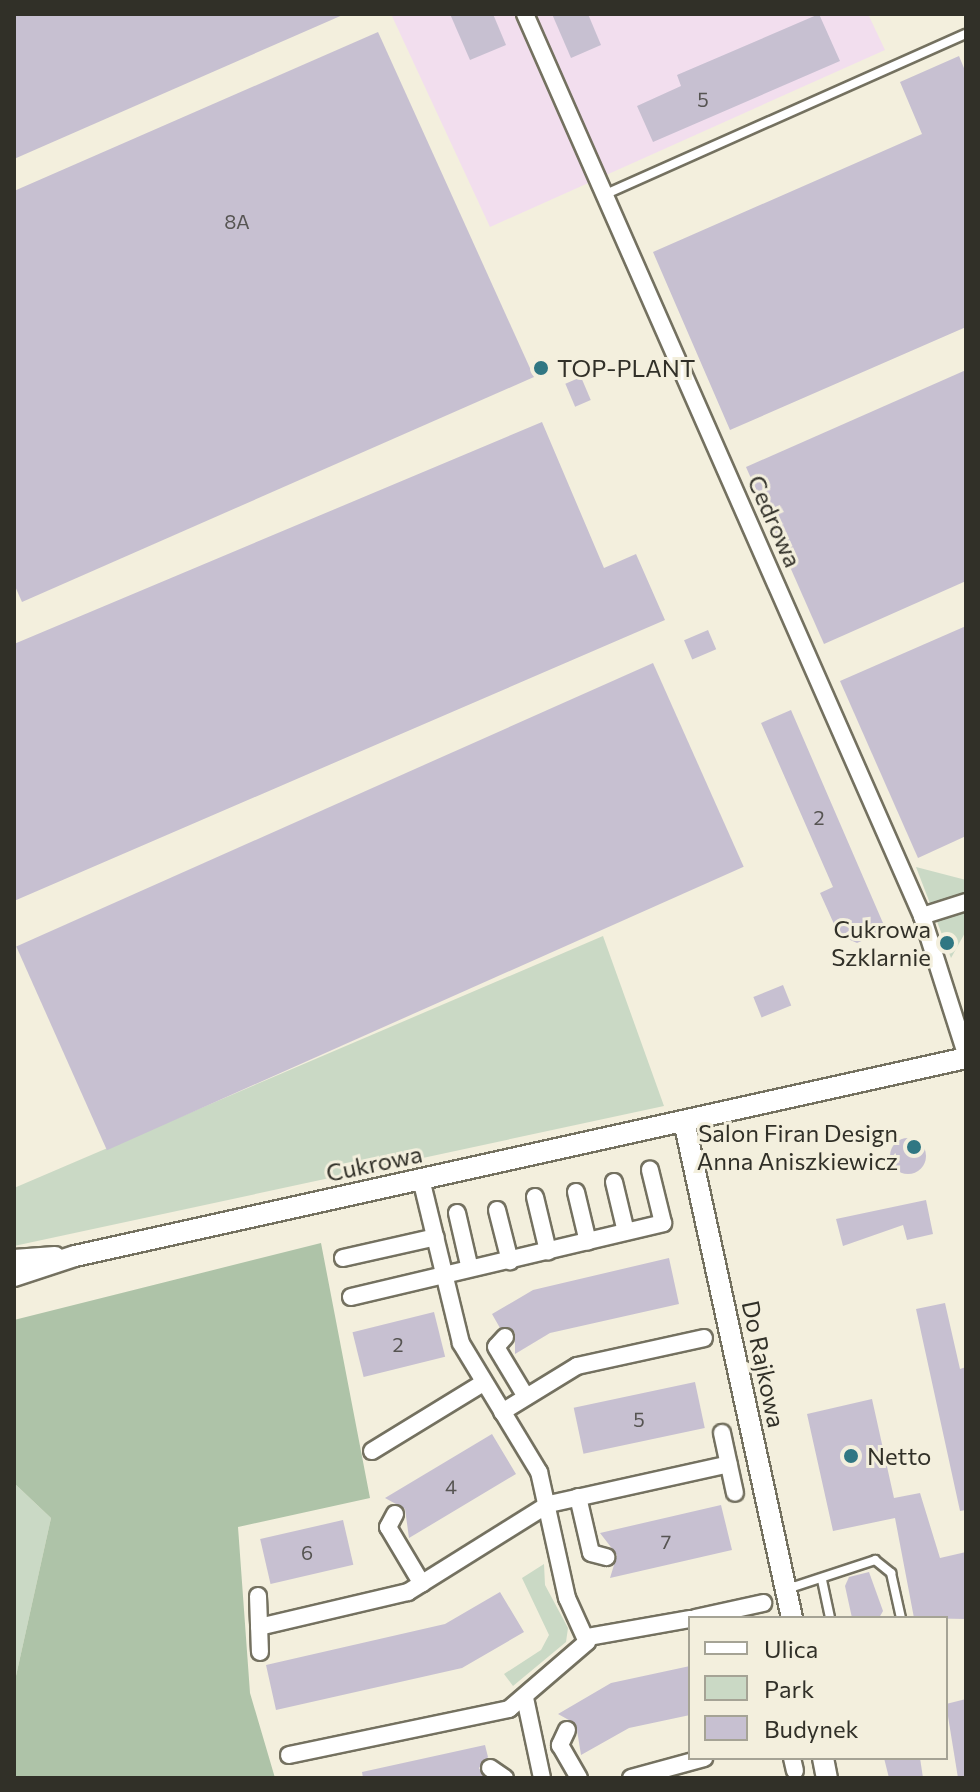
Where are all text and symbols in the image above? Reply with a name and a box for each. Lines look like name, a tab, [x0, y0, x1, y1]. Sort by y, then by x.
house number: 5	[697, 87, 709, 111]
house number: 8A	[224, 209, 250, 233]
place label: TOP-PLANT	[557, 354, 695, 382]
marker: TOP-PLANT	[532, 359, 550, 377]
street label: Cedrowa	[742, 471, 808, 571]
house number: 2	[813, 805, 825, 829]
place label: Cukrowa Szklarnie	[831, 915, 931, 971]
marker: Cukrowa Szklarnie	[938, 934, 956, 952]
place label: Salon Firan Design Anna Aniszkiewicz	[697, 1119, 898, 1175]
marker: Salon Firan Design Anna Aniszkiewicz	[905, 1138, 923, 1156]
street label: Cukrowa	[323, 1139, 425, 1187]
street label: Do Rajkowa	[736, 1298, 792, 1430]
house number: 2	[392, 1332, 404, 1356]
house number: 5	[633, 1407, 645, 1431]
place label: Netto	[867, 1442, 931, 1470]
marker: Netto	[842, 1447, 860, 1465]
house number: 4	[445, 1474, 457, 1498]
house number: 7	[661, 1529, 671, 1553]
house number: 6	[301, 1540, 313, 1564]
legend	[688, 1616, 948, 1760]
text: Ulica	[764, 1634, 818, 1663]
text: Park	[764, 1674, 814, 1703]
text: Budynek	[764, 1714, 859, 1743]

